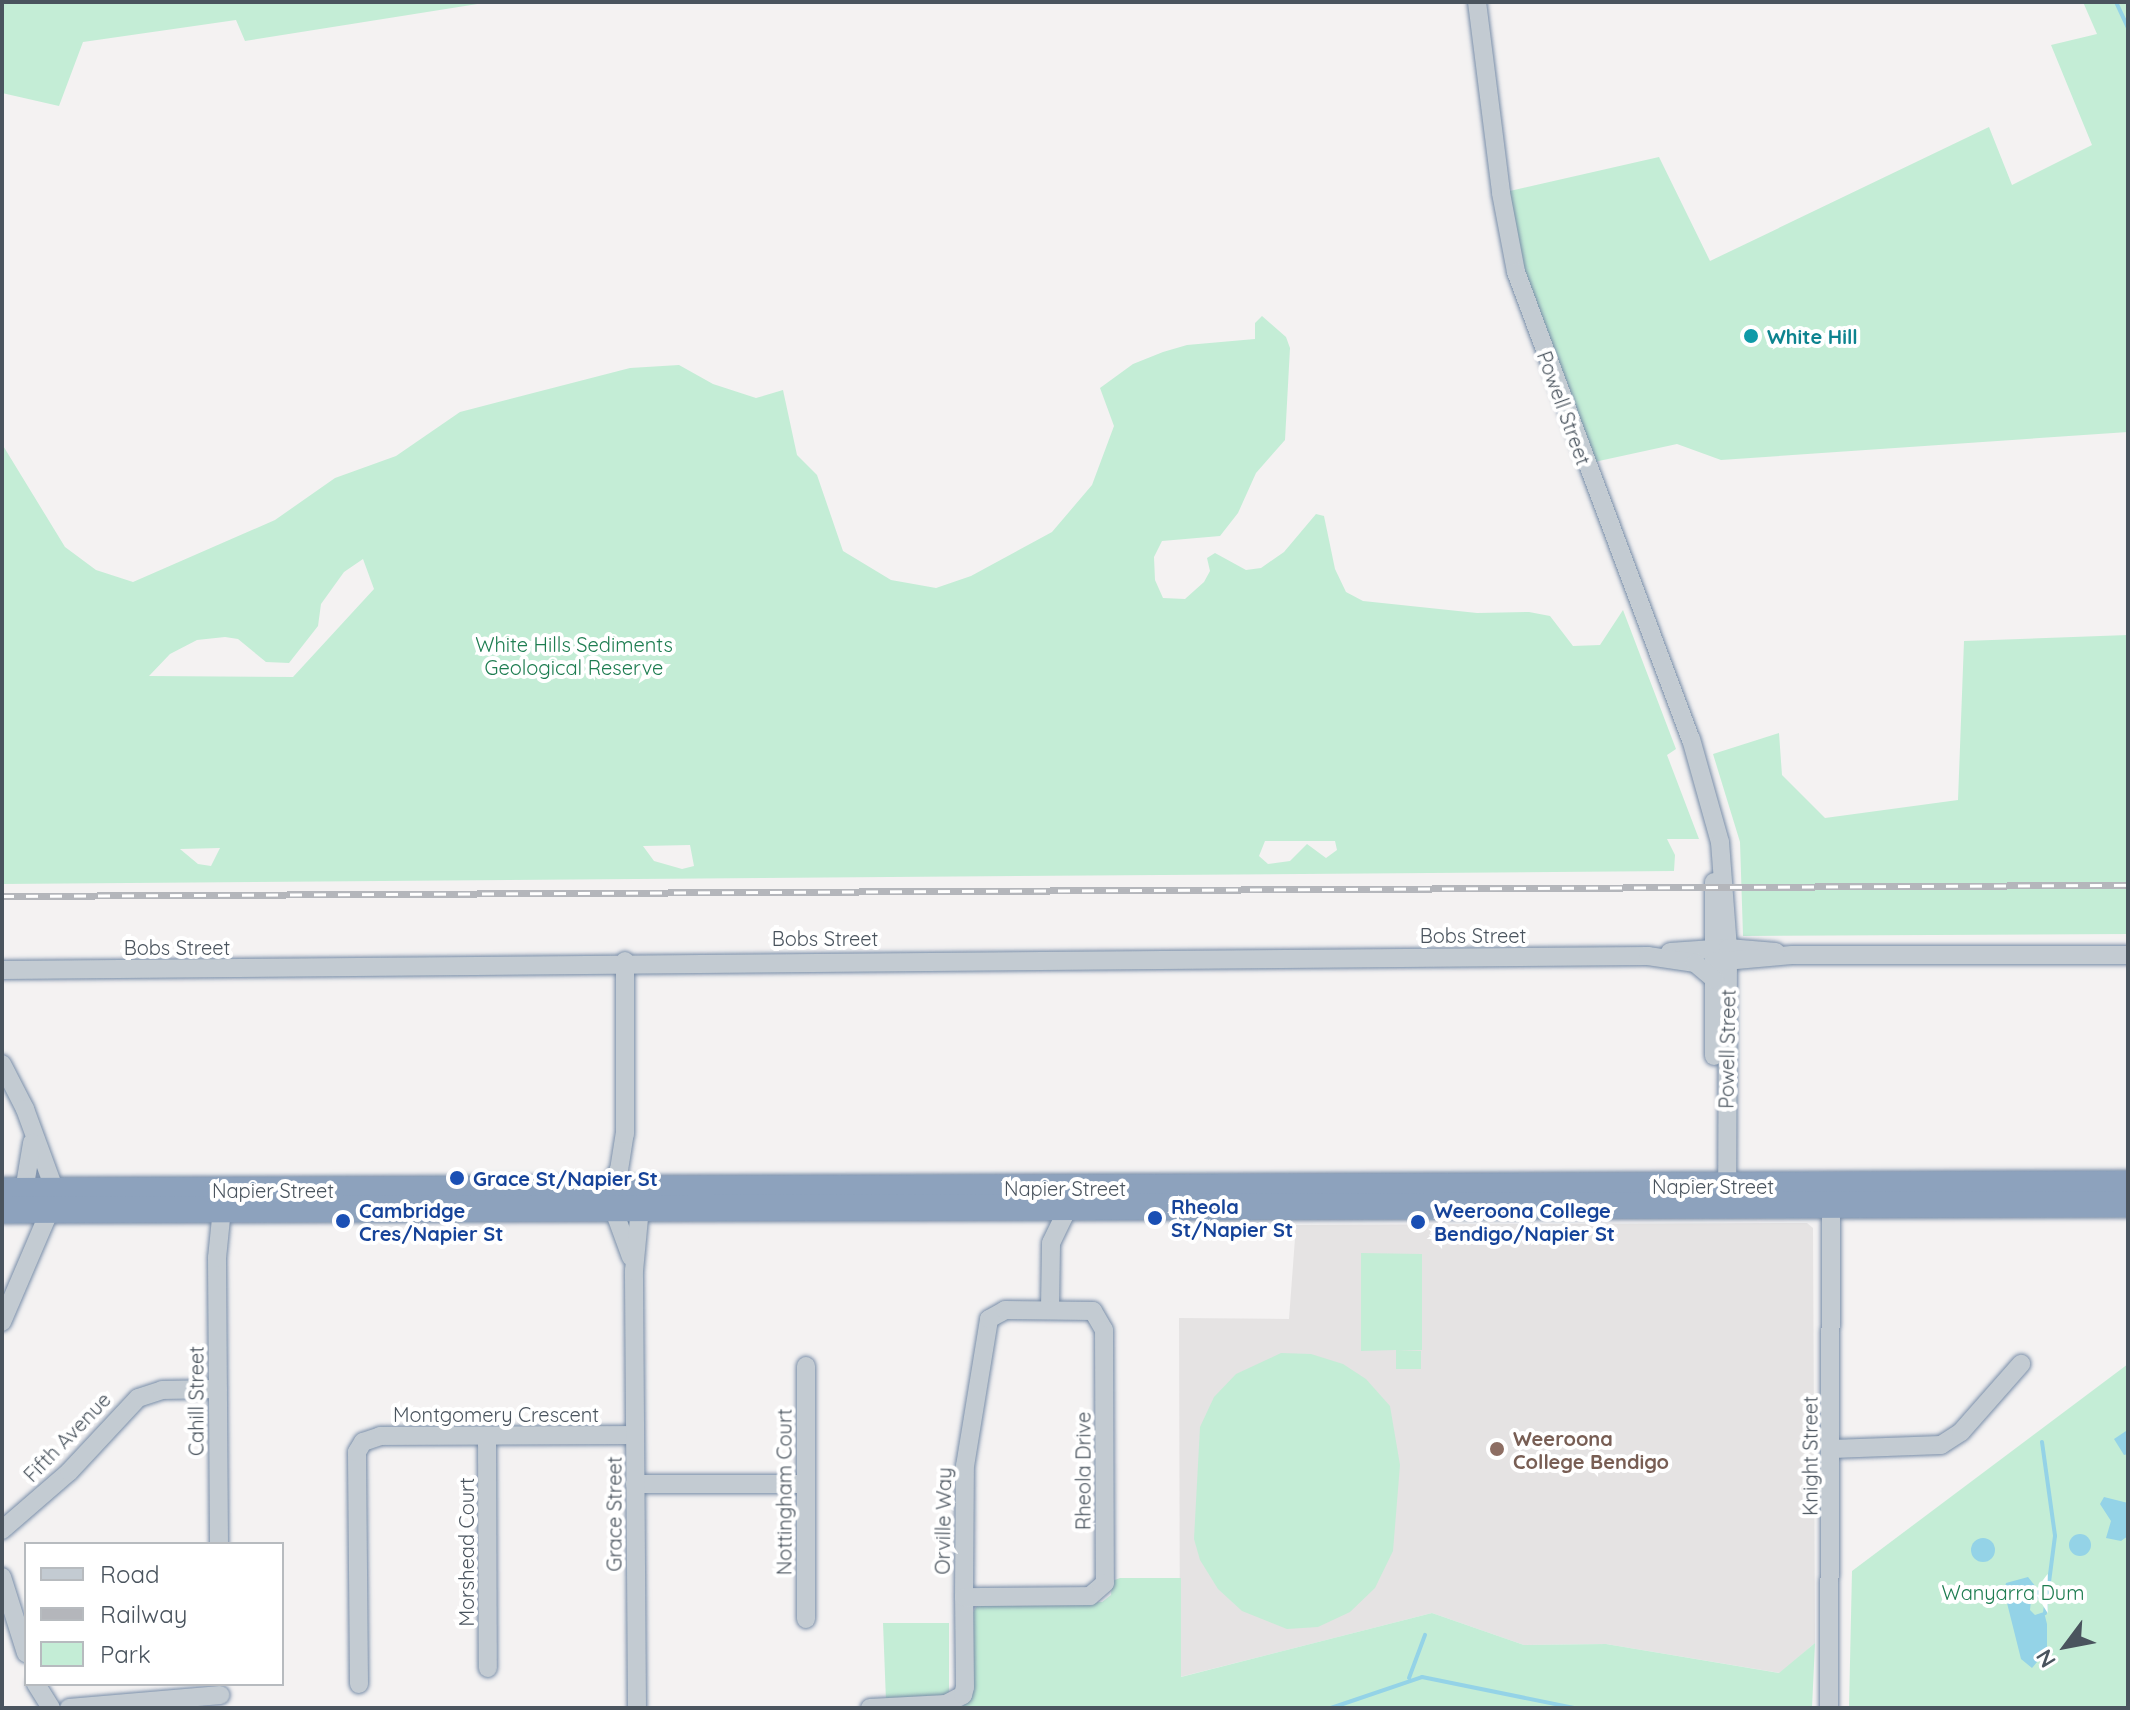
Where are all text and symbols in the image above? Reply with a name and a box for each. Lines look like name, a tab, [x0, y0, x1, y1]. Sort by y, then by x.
place label: White Hill	[1767, 324, 1858, 348]
marker: White Hill	[1742, 327, 1760, 345]
street label: Powell Street	[1532, 348, 1596, 468]
park label: White Hills Sediments Geological Reserve	[475, 632, 673, 679]
street label: Bobs Street	[1420, 923, 1526, 947]
street label: Bobs Street	[772, 926, 878, 950]
street label: Bobs Street	[124, 935, 230, 959]
street label: Powell Street	[1714, 989, 1740, 1109]
place label: Grace St/Napier St	[473, 1166, 658, 1190]
marker: Grace St/Napier St	[448, 1169, 466, 1187]
street label: Napier Street	[1652, 1174, 1774, 1198]
street label: Napier Street	[1004, 1176, 1126, 1200]
street label: Napier Street	[212, 1178, 334, 1202]
place label: Rheola St/Napier St	[1171, 1194, 1293, 1241]
place label: Cambridge Cres/Napier St	[359, 1198, 503, 1245]
place label: Weeroona College Bendigo/Napier St	[1434, 1198, 1615, 1245]
marker: Rheola St/Napier St	[1146, 1209, 1164, 1227]
marker: Cambridge Cres/Napier St	[334, 1212, 352, 1230]
marker: Weeroona College Bendigo/Napier St	[1409, 1213, 1427, 1231]
street label: Cahill Street	[184, 1346, 208, 1456]
street label: Fifth Avenue	[18, 1387, 116, 1487]
street label: Knight Street	[1798, 1396, 1822, 1516]
street label: Montgomery Crescent	[393, 1402, 599, 1426]
street label: Nottingham Court	[772, 1409, 796, 1575]
street label: Rheola Drive	[1071, 1412, 1095, 1530]
place label: Weeroona College Bendigo	[1513, 1426, 1669, 1473]
marker: Weeroona College Bendigo	[1488, 1440, 1506, 1458]
street label: Grace Street	[602, 1456, 626, 1572]
street label: Orville Way	[930, 1467, 956, 1575]
street label: Morshead Court	[454, 1477, 478, 1627]
legend	[24, 1542, 284, 1686]
text: Road	[100, 1559, 160, 1589]
park label: Wanyarra Dum	[1942, 1580, 2084, 1604]
text: Railway	[100, 1599, 187, 1629]
north arrow	[2026, 1606, 2106, 1686]
text: Park	[100, 1639, 151, 1669]
text: N	[2029, 1644, 2062, 1673]

